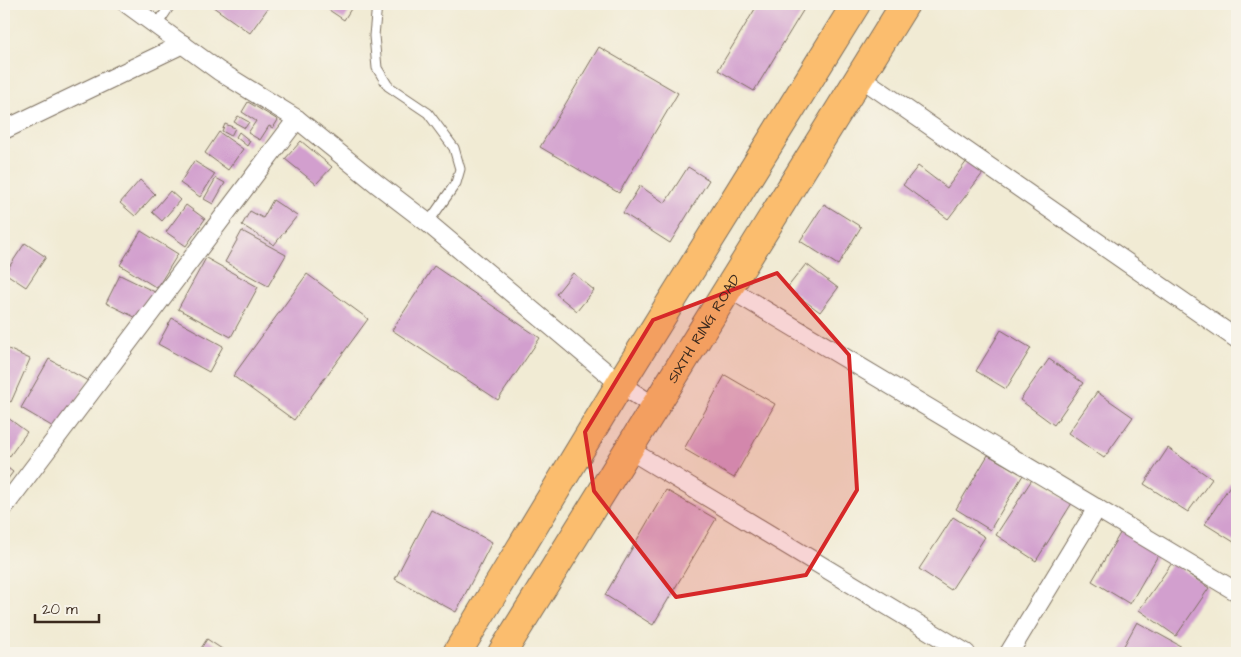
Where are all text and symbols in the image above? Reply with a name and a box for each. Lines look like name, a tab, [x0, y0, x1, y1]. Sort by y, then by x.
street label: SIXTH RING ROAD	[662, 270, 746, 387]
scale bar	[35, 592, 99, 624]
text: 20 m	[42, 599, 78, 620]

